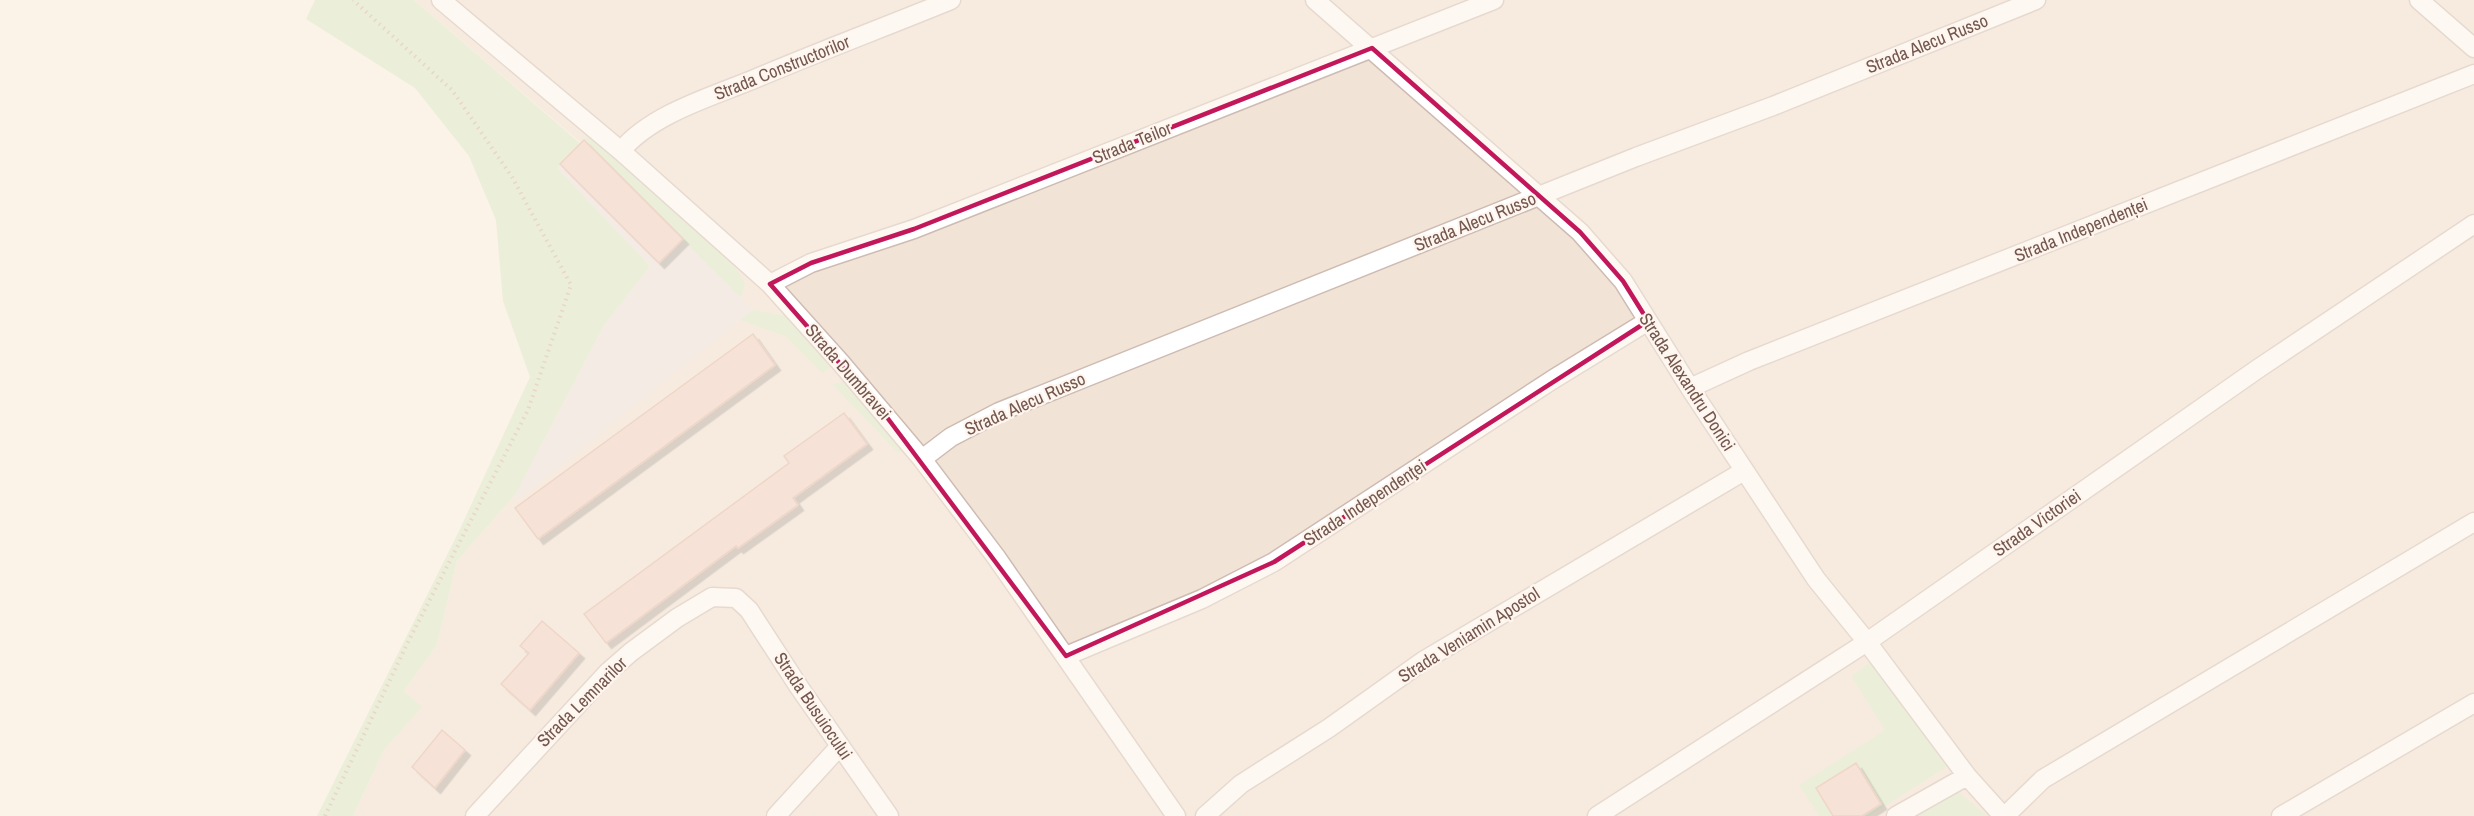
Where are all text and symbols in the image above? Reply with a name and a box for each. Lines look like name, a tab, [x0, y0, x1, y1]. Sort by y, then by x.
street label: Strada Alecu Russo	[1862, 8, 1992, 79]
street label: Strada Constructorilor	[710, 29, 854, 106]
street label: Strada Teilor	[1088, 115, 1175, 170]
street label: Strada Alecu Russo	[1410, 186, 1540, 257]
street label: Strada Independenței	[2010, 191, 2151, 268]
street label: Strada Alexandru Donici	[1633, 308, 1741, 456]
street label: Strada Dumbravei	[800, 318, 897, 425]
street label: Strada Alecu Russo	[960, 366, 1089, 441]
street label: Strada Independenţei	[1298, 453, 1431, 552]
street label: Strada Victoriei	[1988, 483, 2086, 562]
street label: Strada Veniamin Apostol	[1393, 581, 1544, 688]
street label: Strada Busuiocului	[768, 647, 859, 764]
street label: Strada Lemnarilor	[531, 651, 632, 752]

